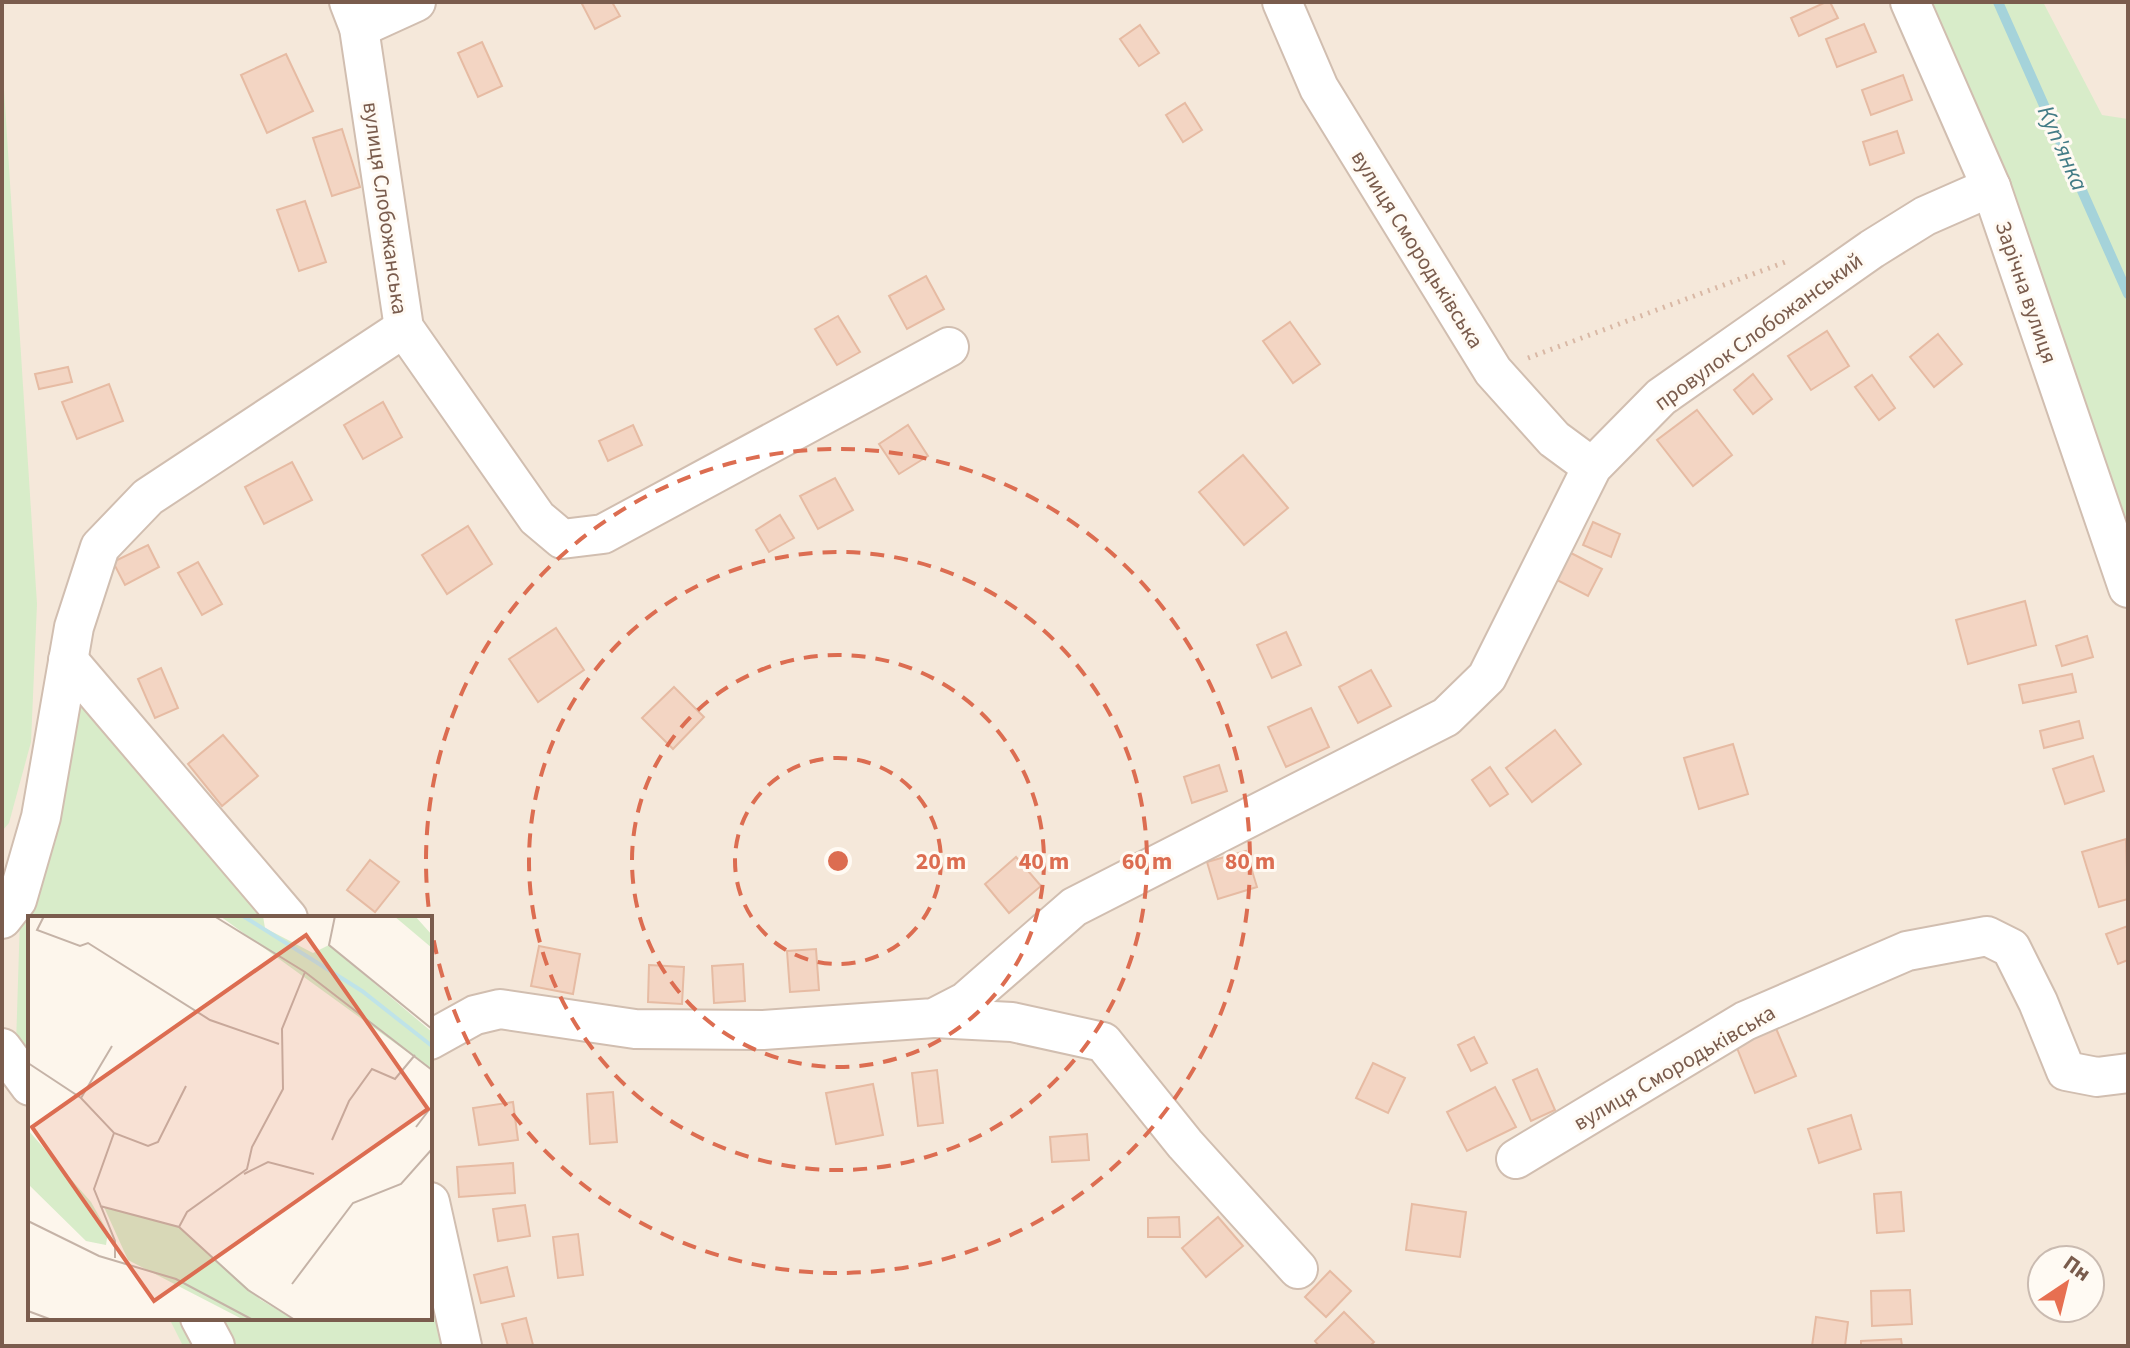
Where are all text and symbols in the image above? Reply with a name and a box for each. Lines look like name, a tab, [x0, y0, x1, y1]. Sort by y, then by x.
street label: вулиця Слобожанська	[354, 100, 416, 317]
water label: Куп'янка	[2028, 100, 2097, 197]
street label: вулиця Смородьківська	[1343, 144, 1491, 355]
street label: Зарічна вулиця	[1987, 217, 2065, 368]
street label: провулок Слобожанський	[1647, 245, 1870, 419]
text: 20 m	[916, 844, 966, 879]
text: 40 m	[1019, 844, 1069, 879]
text: 60 m	[1122, 844, 1172, 879]
text: 80 m	[1225, 844, 1275, 879]
centre of rings	[824, 847, 852, 875]
inset map	[28, 916, 432, 1320]
street label: вулиця Смородьківська	[1568, 997, 1781, 1139]
north arrow	[2026, 1244, 2106, 1324]
text: Пн	[2057, 1247, 2097, 1289]

